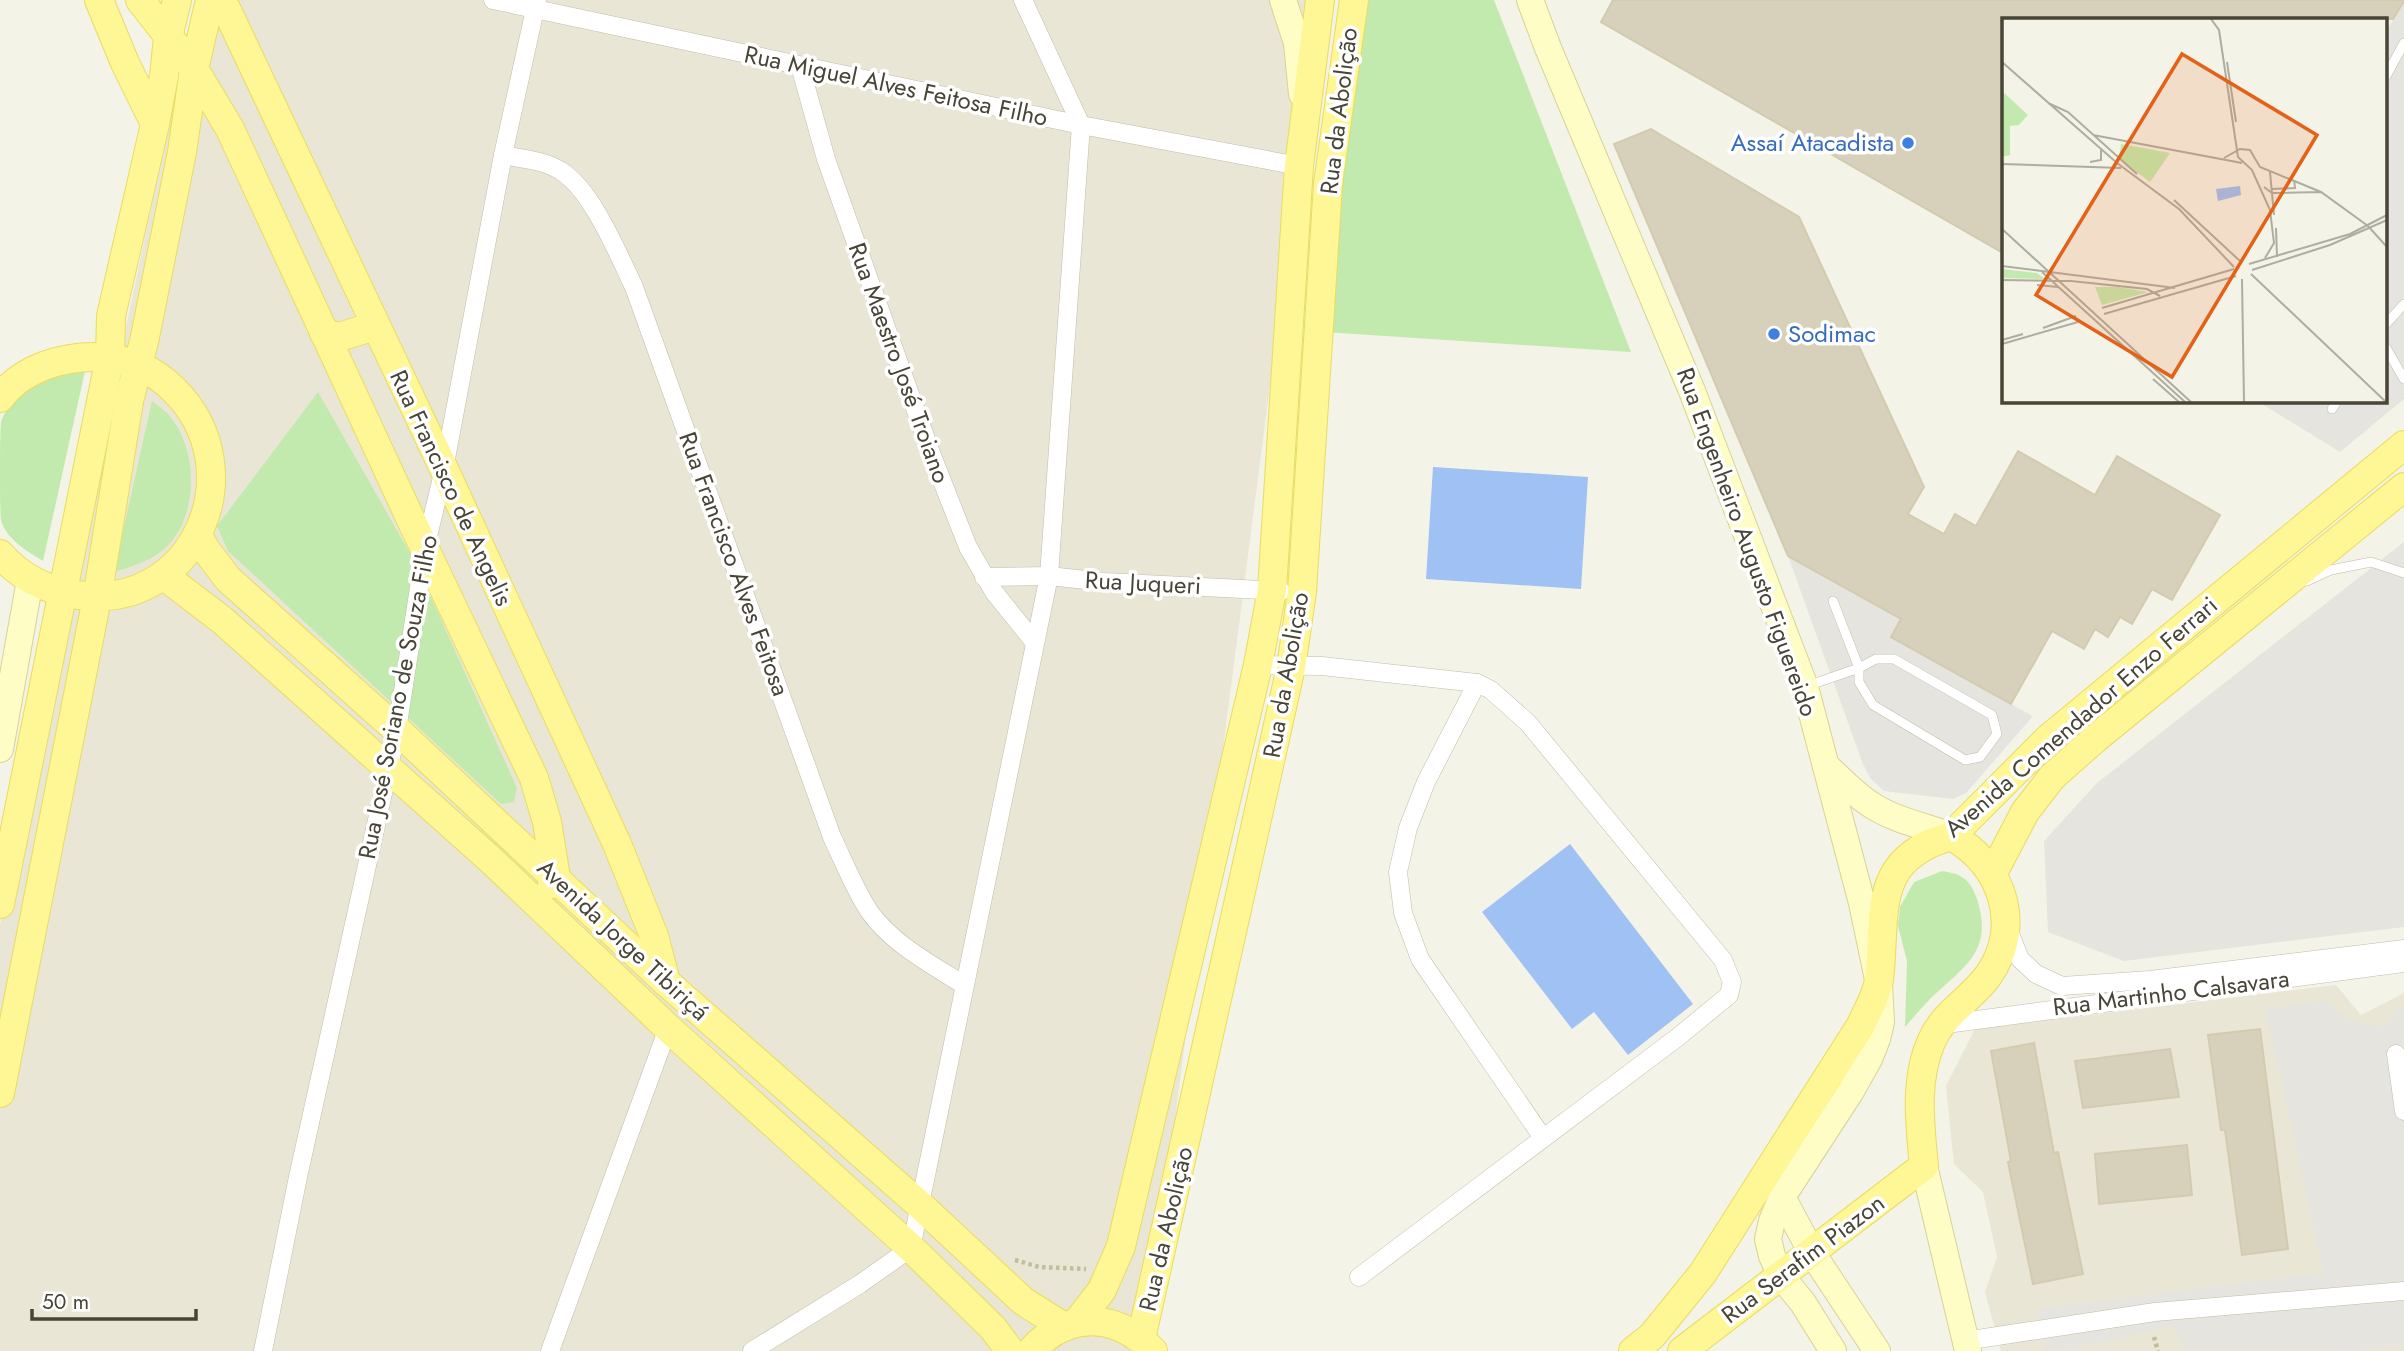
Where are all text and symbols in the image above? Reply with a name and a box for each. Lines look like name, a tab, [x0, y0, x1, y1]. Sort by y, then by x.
inset map	[2002, 18, 2386, 402]
street label: Rua da Abolição	[1311, 26, 1366, 196]
street label: Rua Miguel Alves Feitosa Filho	[741, 36, 1051, 135]
place label: Assaí Atacadista	[1731, 125, 1894, 160]
marker: Assaí Atacadista	[1900, 135, 1916, 151]
street label: Rua Maestro José Troiano	[840, 238, 959, 488]
place label: Sodimac	[1788, 316, 1876, 351]
marker: Sodimac	[1766, 326, 1782, 342]
street label: Rua Engenheiro Augusto Figuereido	[1668, 363, 1827, 721]
street label: Rua Francisco de Angelis	[381, 364, 522, 612]
street label: Rua Francisco Alves Feitosa	[670, 427, 799, 701]
street label: Rua José Soriano de Souza Filho	[349, 532, 446, 862]
street label: Rua Juqueri	[1084, 562, 1202, 603]
street label: Avenida Comendador Enzo Ferrari	[1936, 588, 2225, 845]
street label: Rua da Abolição	[1254, 589, 1317, 761]
street label: Avenida Jorge Tibiriçá	[530, 851, 717, 1029]
street label: Rua Martinho Calsavara	[2051, 961, 2291, 1024]
street label: Rua da Abolição	[1130, 1143, 1201, 1315]
street label: Rua Serafim Piazon	[1714, 1186, 1892, 1332]
scale bar	[32, 1278, 196, 1322]
text: 50 m	[42, 1287, 89, 1317]

